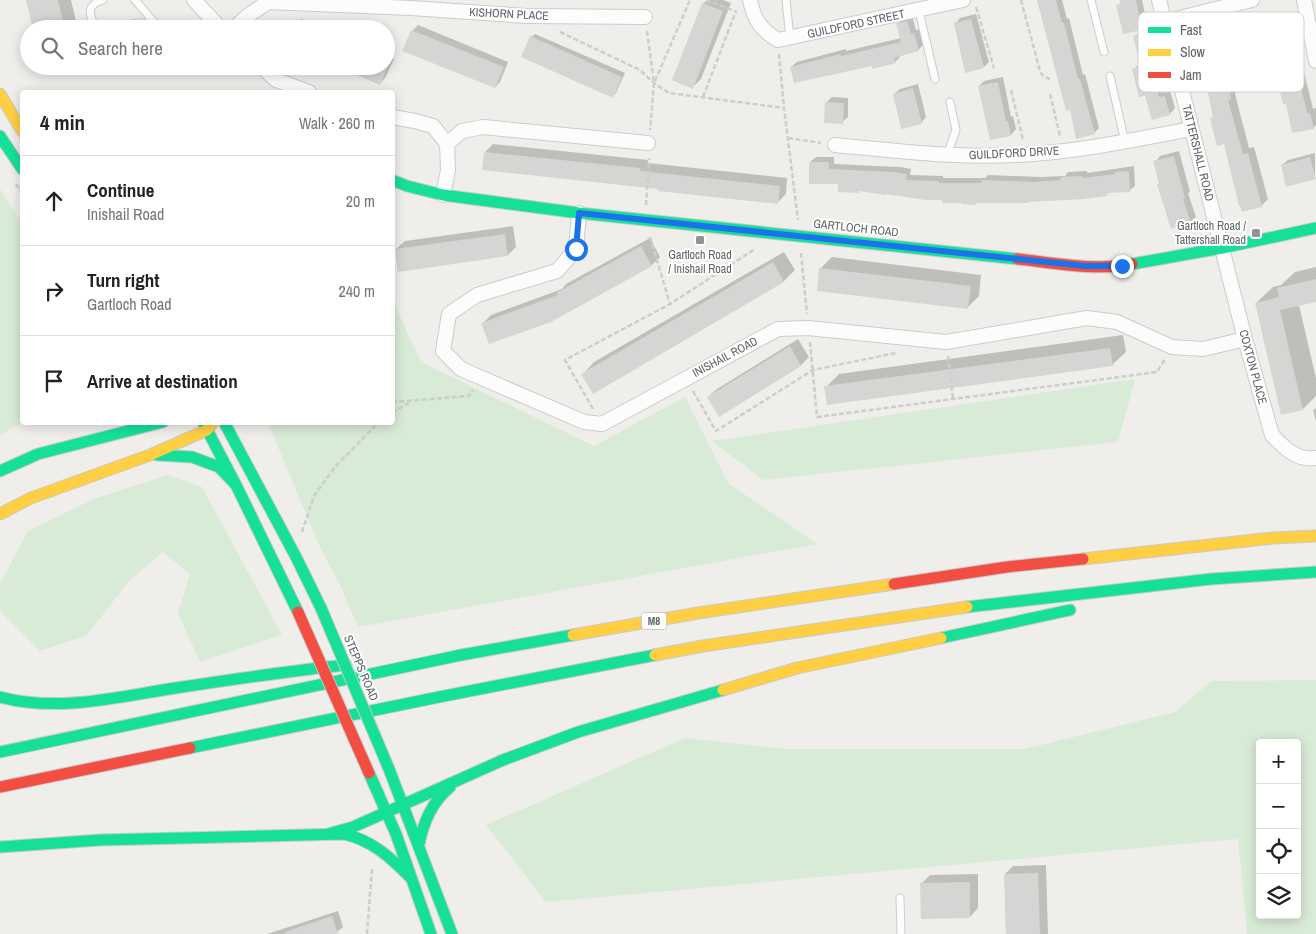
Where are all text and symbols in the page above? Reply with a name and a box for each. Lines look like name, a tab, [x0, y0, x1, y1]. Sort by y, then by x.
street label: KISHORN PLACE	[469, 4, 549, 24]
street label: GUILDFORD STREET	[806, 6, 906, 42]
legend	[1138, 12, 1304, 92]
search box	[20, 20, 395, 75]
text: Fast	[1180, 21, 1202, 39]
icon: search	[38, 34, 66, 62]
text: Search here	[78, 35, 163, 61]
text: Slow	[1180, 43, 1206, 61]
text: Jam	[1180, 66, 1202, 84]
street label: TATTERSHALL ROAD	[1178, 103, 1218, 203]
text: 4 min	[40, 108, 85, 137]
text: Walk · 260 m	[299, 112, 375, 134]
street label: GUILDFORD DRIVE	[968, 143, 1060, 163]
text: Continue	[87, 177, 155, 203]
icon: ahead	[40, 187, 68, 215]
text: 20 m	[346, 190, 375, 212]
text: Inishail Road	[87, 203, 164, 225]
street label: GARTLOCH ROAD	[813, 216, 899, 240]
place label: Gartloch Road / Tattershall Road	[1175, 218, 1246, 248]
marker: Gartloch Road / Tattershall Road	[1250, 227, 1262, 239]
marker: Gartloch Road / Inishail Road	[694, 234, 706, 246]
route start	[565, 238, 588, 261]
place label: Gartloch Road / Inishail Road	[668, 247, 732, 277]
route end	[1111, 255, 1134, 278]
text: Turn right	[87, 267, 159, 293]
icon: right	[40, 277, 68, 305]
text: 240 m	[339, 280, 375, 302]
text: Gartloch Road	[87, 293, 172, 315]
street label: COXTON PLACE	[1235, 328, 1271, 406]
street label: INISHAIL ROAD	[690, 333, 760, 381]
icon: arrive	[40, 367, 68, 395]
text: Arrive at destination	[87, 368, 238, 394]
road number: M8	[642, 612, 666, 630]
street label: STEPPS ROAD	[340, 633, 382, 703]
map controls	[1256, 739, 1301, 919]
button: +	[1256, 739, 1301, 784]
button: −	[1256, 784, 1301, 829]
button: locate	[1256, 829, 1301, 874]
button: layers	[1256, 874, 1301, 919]

